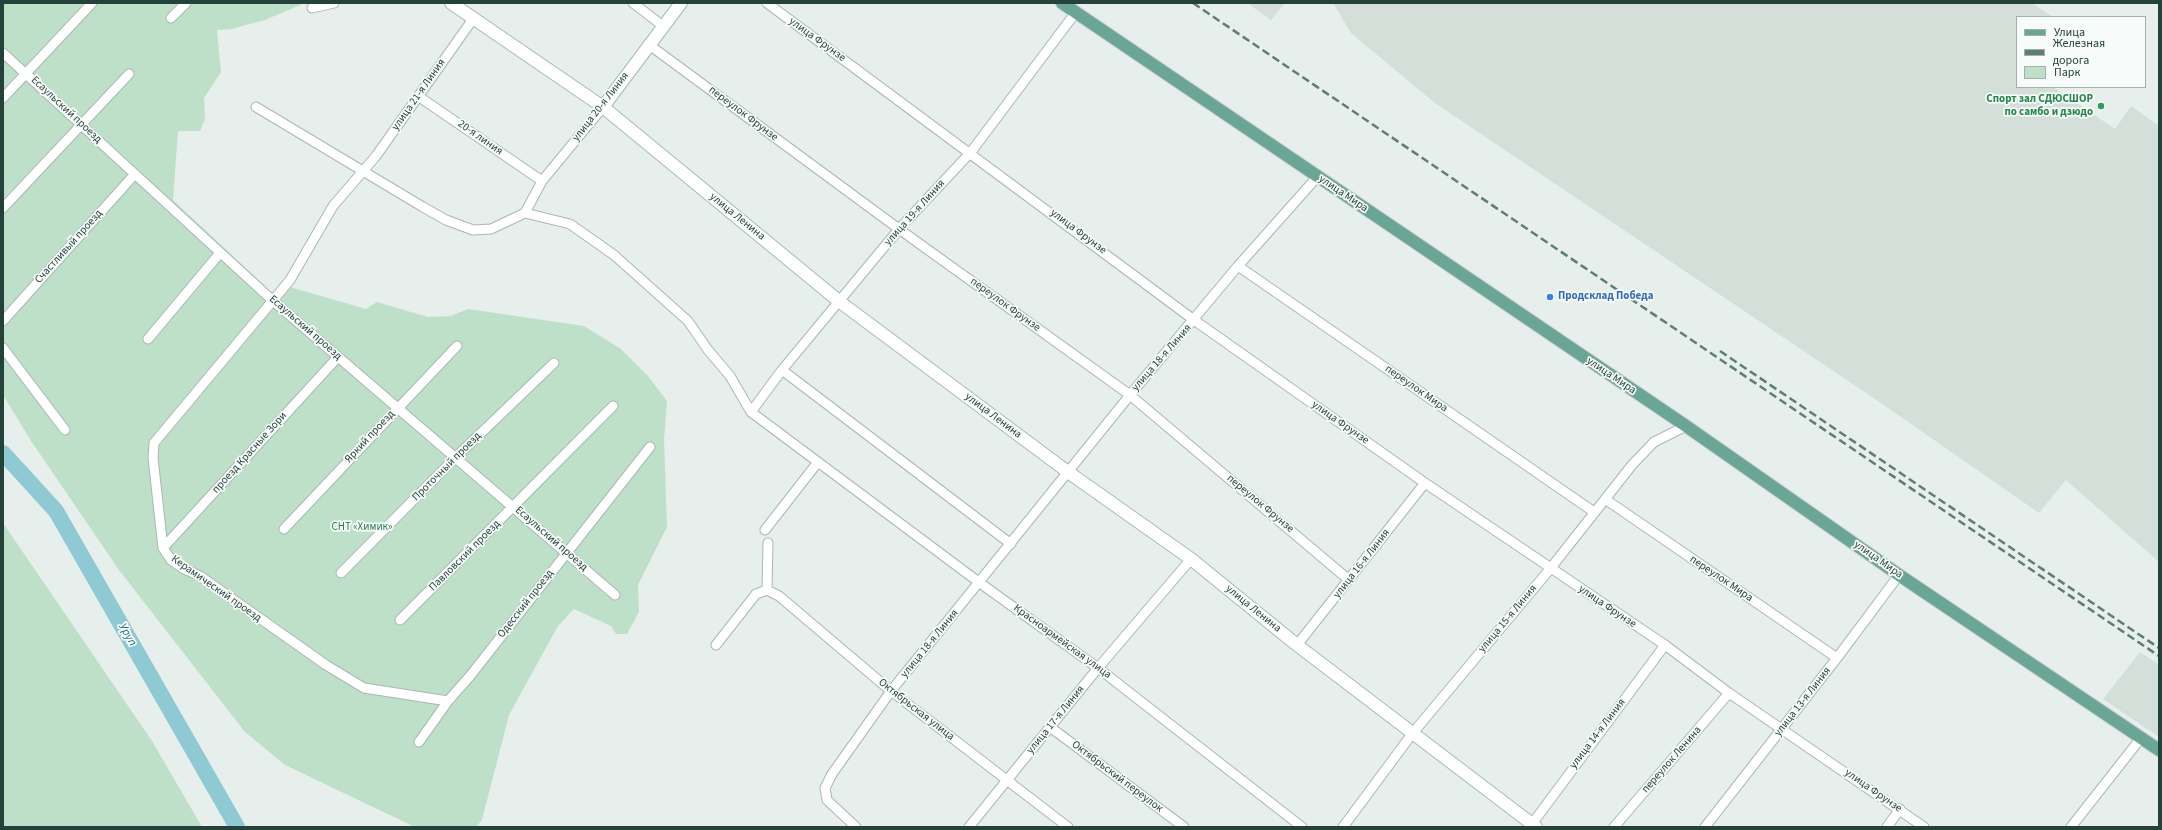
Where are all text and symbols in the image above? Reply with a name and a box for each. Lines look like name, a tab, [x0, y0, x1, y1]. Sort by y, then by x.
street label: улица Фрунзе	[786, 15, 848, 65]
legend	[2016, 16, 2146, 88]
text: Улица	[2054, 24, 2085, 41]
text: Железная дорога	[2053, 35, 2105, 69]
street label: улица 21-я Линия	[389, 57, 449, 133]
text: Парк	[2054, 64, 2080, 81]
street label: улица 20-я Линия	[570, 70, 632, 144]
street label: Есаульский проезд	[28, 74, 104, 146]
street label: переулок Фрунзе	[706, 84, 780, 144]
place label: Спорт зал СДЮСШОР по самбо и дзюдо	[1986, 93, 2093, 119]
marker: Спорт зал СДЮСШОР по самбо и дзюдо	[2096, 101, 2106, 111]
street label: 20-я линия	[455, 118, 505, 158]
street label: улица Мира	[1316, 173, 1370, 215]
street label: улица 19-я Линия	[882, 177, 948, 249]
street label: улица Ленина	[707, 191, 767, 243]
street label: Счастливый проезд	[32, 207, 106, 287]
street label: улица Фрунзе	[1047, 207, 1109, 257]
street label: переулок Фрунзе	[967, 275, 1043, 335]
place label: Продсклад Победа	[1558, 290, 1654, 304]
marker: Продсклад Победа	[1545, 292, 1555, 302]
street label: Есаульский проезд	[266, 293, 344, 363]
street label: улица 18-я Линия	[1129, 322, 1195, 394]
street label: улица Мира	[1584, 355, 1638, 397]
street label: переулок Мира	[1382, 363, 1450, 415]
street label: улица Ленина	[962, 390, 1024, 442]
street label: улица Фрунзе	[1309, 398, 1371, 448]
street label: Яркий проезд	[342, 408, 398, 466]
street label: проезд Красные Зори	[210, 410, 290, 496]
street label: Проточный проезд	[410, 430, 484, 504]
street label: переулок Фрунзе	[1224, 472, 1296, 536]
street label: Есаульский проезд	[512, 504, 590, 574]
street label: Павловский проезд	[427, 518, 503, 594]
park label: СНТ «Химик»	[331, 521, 393, 535]
street label: улица 16-я Линия	[1331, 527, 1393, 601]
street label: улица Мира	[1851, 538, 1905, 582]
street label: Керамический проезд	[168, 553, 264, 625]
street label: переулок Мира	[1687, 553, 1755, 605]
street label: Одесский проезд	[495, 567, 557, 641]
street label: улица 15-я Линия	[1476, 582, 1540, 656]
street label: улица Ленина	[1223, 583, 1283, 635]
street label: улица Фрунзе	[1576, 583, 1638, 631]
street label: Красноармейская улица	[1010, 602, 1114, 682]
street label: улица 18-я Линия	[898, 607, 962, 681]
water label: Уруп	[115, 621, 139, 649]
street label: улица 13-я Линия	[1772, 665, 1834, 739]
street label: Октябрьская улица	[875, 676, 957, 744]
street label: улица 17-я Линия	[1024, 683, 1088, 757]
street label: улица 14-я Линия	[1567, 696, 1629, 772]
street label: переулок Ленина	[1639, 724, 1705, 796]
street label: Октябрьский переулок	[1069, 738, 1165, 816]
street label: улица Фрунзе	[1842, 766, 1904, 816]

